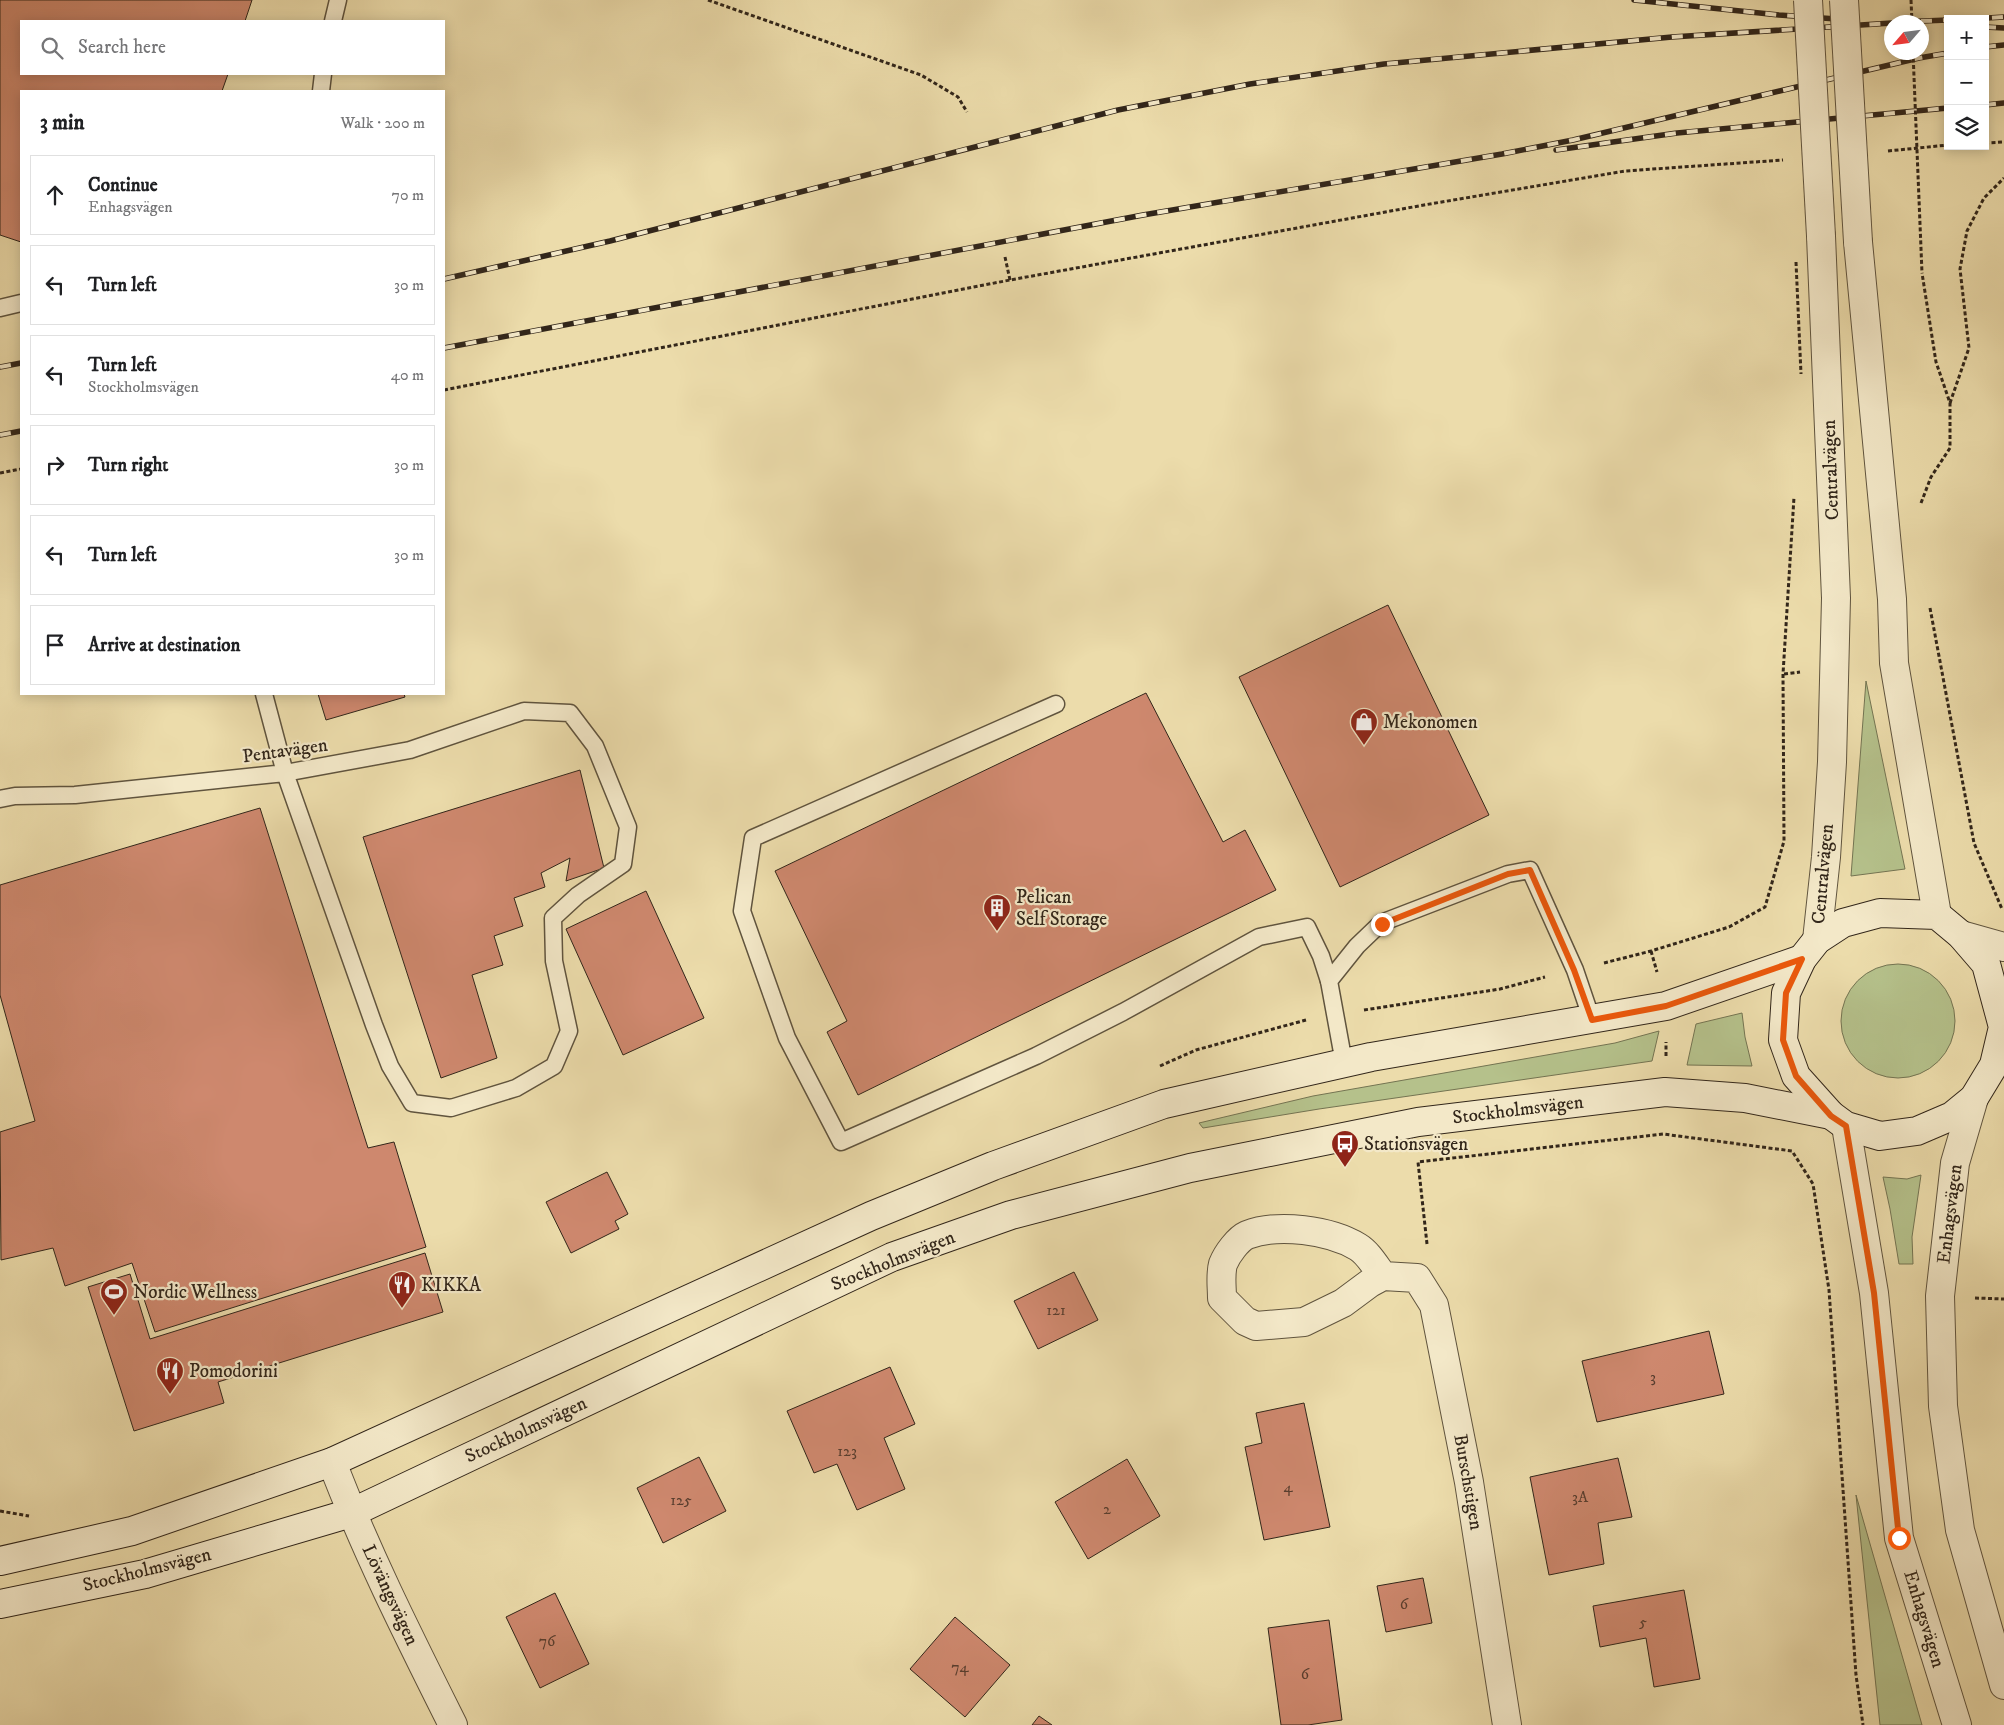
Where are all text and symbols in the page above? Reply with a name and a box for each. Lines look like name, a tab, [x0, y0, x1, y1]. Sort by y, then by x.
north arrow	[1884, 15, 1929, 60]
map controls	[1944, 15, 1989, 150]
button: +	[1944, 15, 1989, 60]
search box	[20, 20, 445, 75]
icon: search	[38, 34, 66, 62]
text: Search here	[78, 36, 166, 59]
button: −	[1944, 60, 1989, 105]
button: layers	[1944, 105, 1989, 150]
text: 3 min	[40, 110, 85, 136]
text: Walk · 200 m	[341, 113, 425, 133]
text: Continue	[88, 174, 158, 197]
icon: ahead	[41, 181, 69, 209]
text: 70 m	[392, 185, 424, 205]
text: Enhagsvägen	[88, 197, 173, 217]
icon: left	[41, 271, 69, 299]
text: Turn left	[88, 274, 157, 297]
text: 30 m	[394, 275, 424, 295]
text: Turn left	[88, 354, 157, 377]
icon: left	[41, 361, 69, 389]
text: 40 m	[391, 365, 424, 385]
text: Stockholmsvägen	[88, 377, 199, 397]
street label: Centralvägen	[1818, 419, 1844, 521]
icon: right	[41, 451, 69, 479]
text: Turn right	[88, 454, 168, 477]
text: 30 m	[394, 455, 424, 475]
icon: left	[41, 541, 69, 569]
text: Turn left	[88, 544, 157, 567]
text: 30 m	[394, 545, 424, 565]
icon: arrive	[41, 631, 69, 659]
text: Arrive at destination	[88, 634, 240, 657]
shop icon: Mekonomen	[1349, 707, 1379, 746]
place label: Mekonomen	[1383, 711, 1478, 734]
street label: Pentavägen	[241, 734, 329, 768]
street label: Centralvägen	[1807, 823, 1839, 925]
place label: Pelican Self Storage	[1016, 886, 1107, 931]
building icon: Pelican Self Storage	[982, 893, 1012, 932]
route end	[1371, 913, 1394, 936]
street label: Stockholmsvägen	[1451, 1091, 1585, 1129]
bus stop icon: Stationsvägen	[1330, 1129, 1360, 1168]
place label: Stationsvägen	[1364, 1133, 1468, 1156]
street label: Enhagsvägen	[1932, 1163, 1968, 1265]
street label: Stockholmsvägen	[828, 1226, 958, 1296]
restaurant icon: KIKKA	[387, 1270, 417, 1309]
place label: KIKKA	[421, 1274, 482, 1297]
sports icon: Nordic Wellness	[99, 1277, 129, 1316]
place label: Nordic Wellness	[133, 1281, 257, 1304]
house number: 121	[1046, 1300, 1066, 1320]
restaurant icon: Pomodorini	[155, 1356, 185, 1395]
place label: Pomodorini	[189, 1360, 278, 1383]
house number: 3	[1650, 1367, 1656, 1387]
street label: Stockholmsvägen	[461, 1392, 591, 1468]
street label: Burschstigen	[1448, 1432, 1488, 1532]
house number: 123	[837, 1441, 857, 1461]
house number: 4	[1283, 1477, 1293, 1497]
house number: 3A	[1572, 1487, 1589, 1507]
house number: 125	[670, 1490, 692, 1510]
house number: 2	[1103, 1499, 1111, 1519]
route start	[1888, 1527, 1911, 1550]
street label: Lövängsvägen	[357, 1541, 423, 1649]
street label: Stockholmsvägen	[80, 1543, 214, 1597]
street label: Enhagsvägen	[1898, 1568, 1950, 1670]
house number: 6	[1400, 1594, 1409, 1614]
house number: 5	[1639, 1612, 1647, 1632]
house number: 76	[539, 1631, 556, 1651]
house number: 74	[951, 1657, 969, 1677]
house number: 6	[1301, 1664, 1310, 1684]

